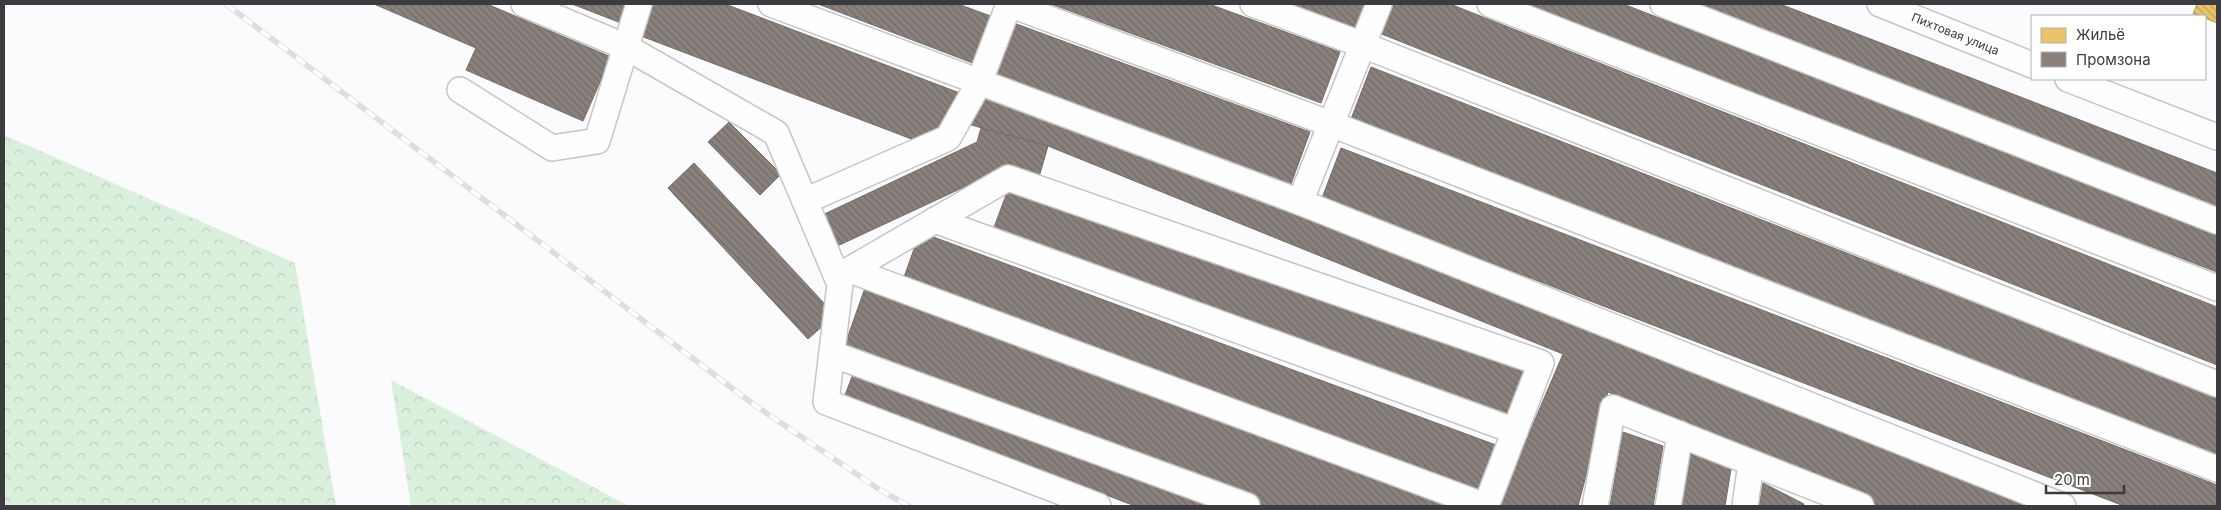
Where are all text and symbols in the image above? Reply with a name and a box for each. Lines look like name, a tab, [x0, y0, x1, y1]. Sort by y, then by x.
street label: Пихтовая улица	[1909, 9, 2001, 58]
legend	[2031, 15, 2206, 80]
text: Жильё	[2076, 25, 2125, 44]
text: Промзона	[2076, 50, 2151, 69]
scale bar	[2046, 462, 2124, 494]
text: 20 m	[2054, 470, 2090, 489]

